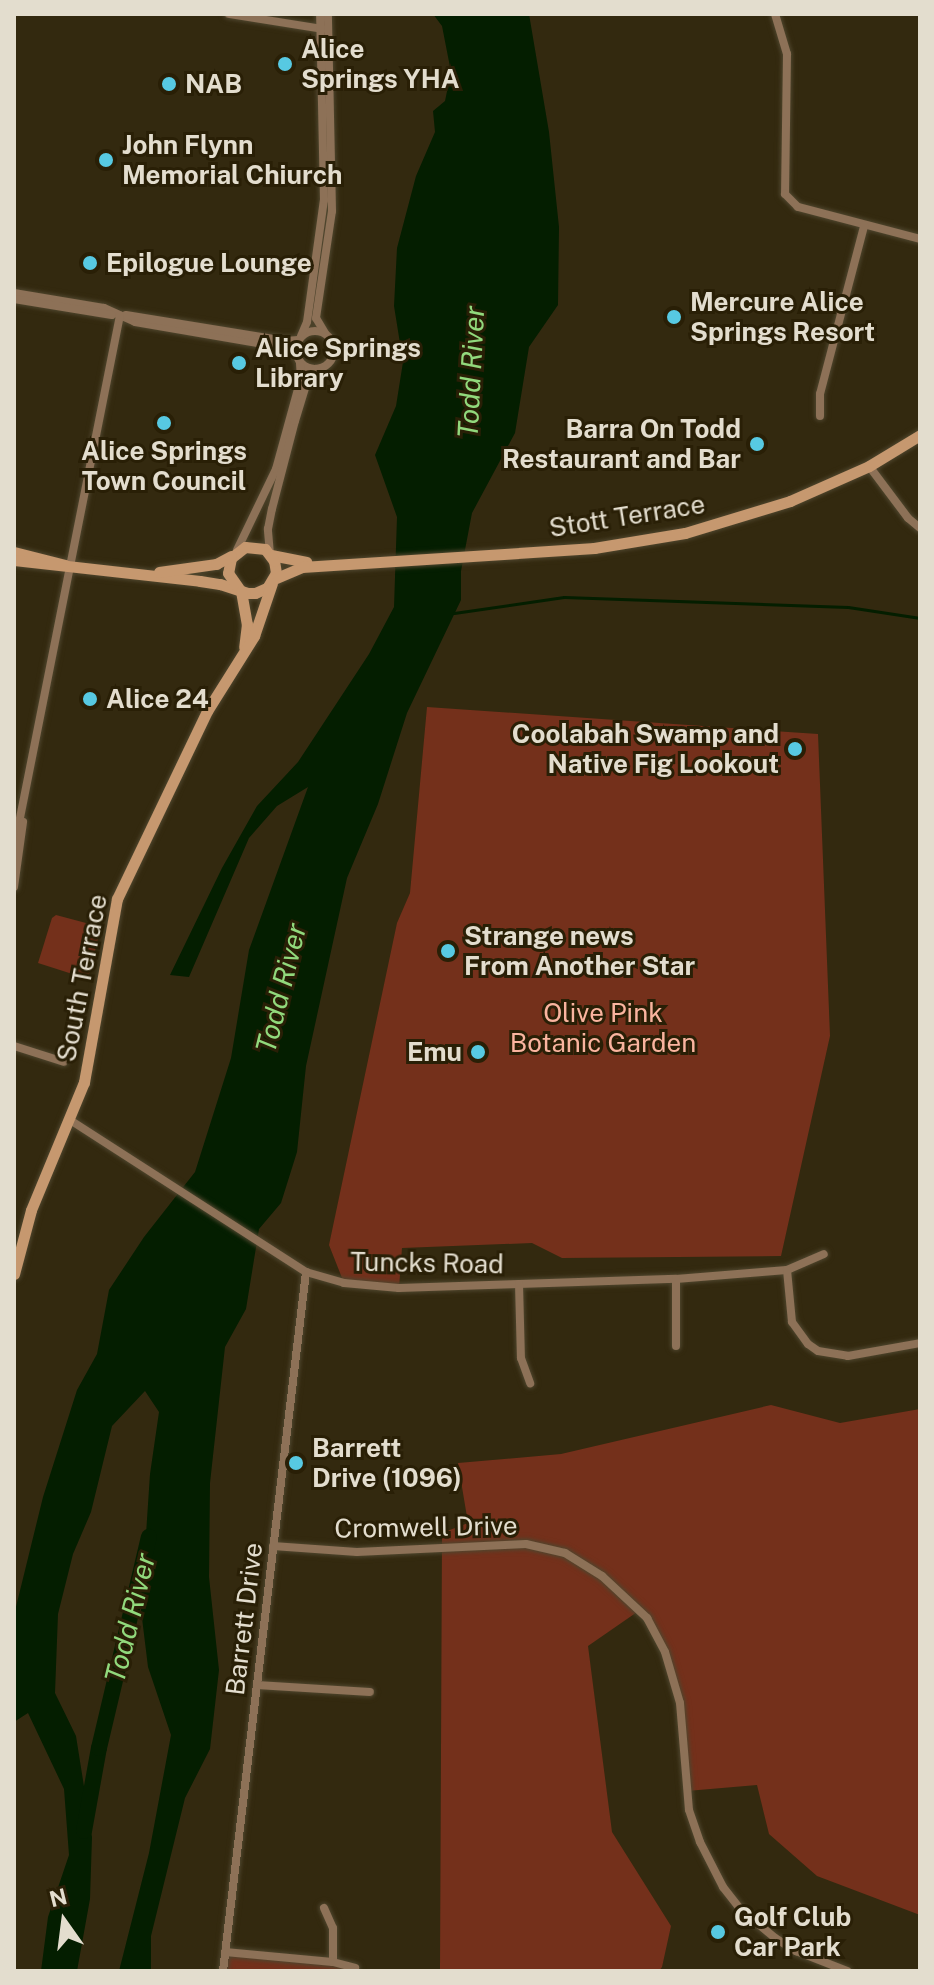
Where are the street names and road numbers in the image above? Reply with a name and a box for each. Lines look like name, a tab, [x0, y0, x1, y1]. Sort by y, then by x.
street label: Stott Terrace	[547, 488, 707, 544]
street label: South Terrace	[50, 892, 114, 1064]
street label: Tuncks Road	[350, 1246, 504, 1280]
street label: Cromwell Drive	[334, 1510, 518, 1544]
street label: Barrett Drive	[219, 1541, 269, 1697]

